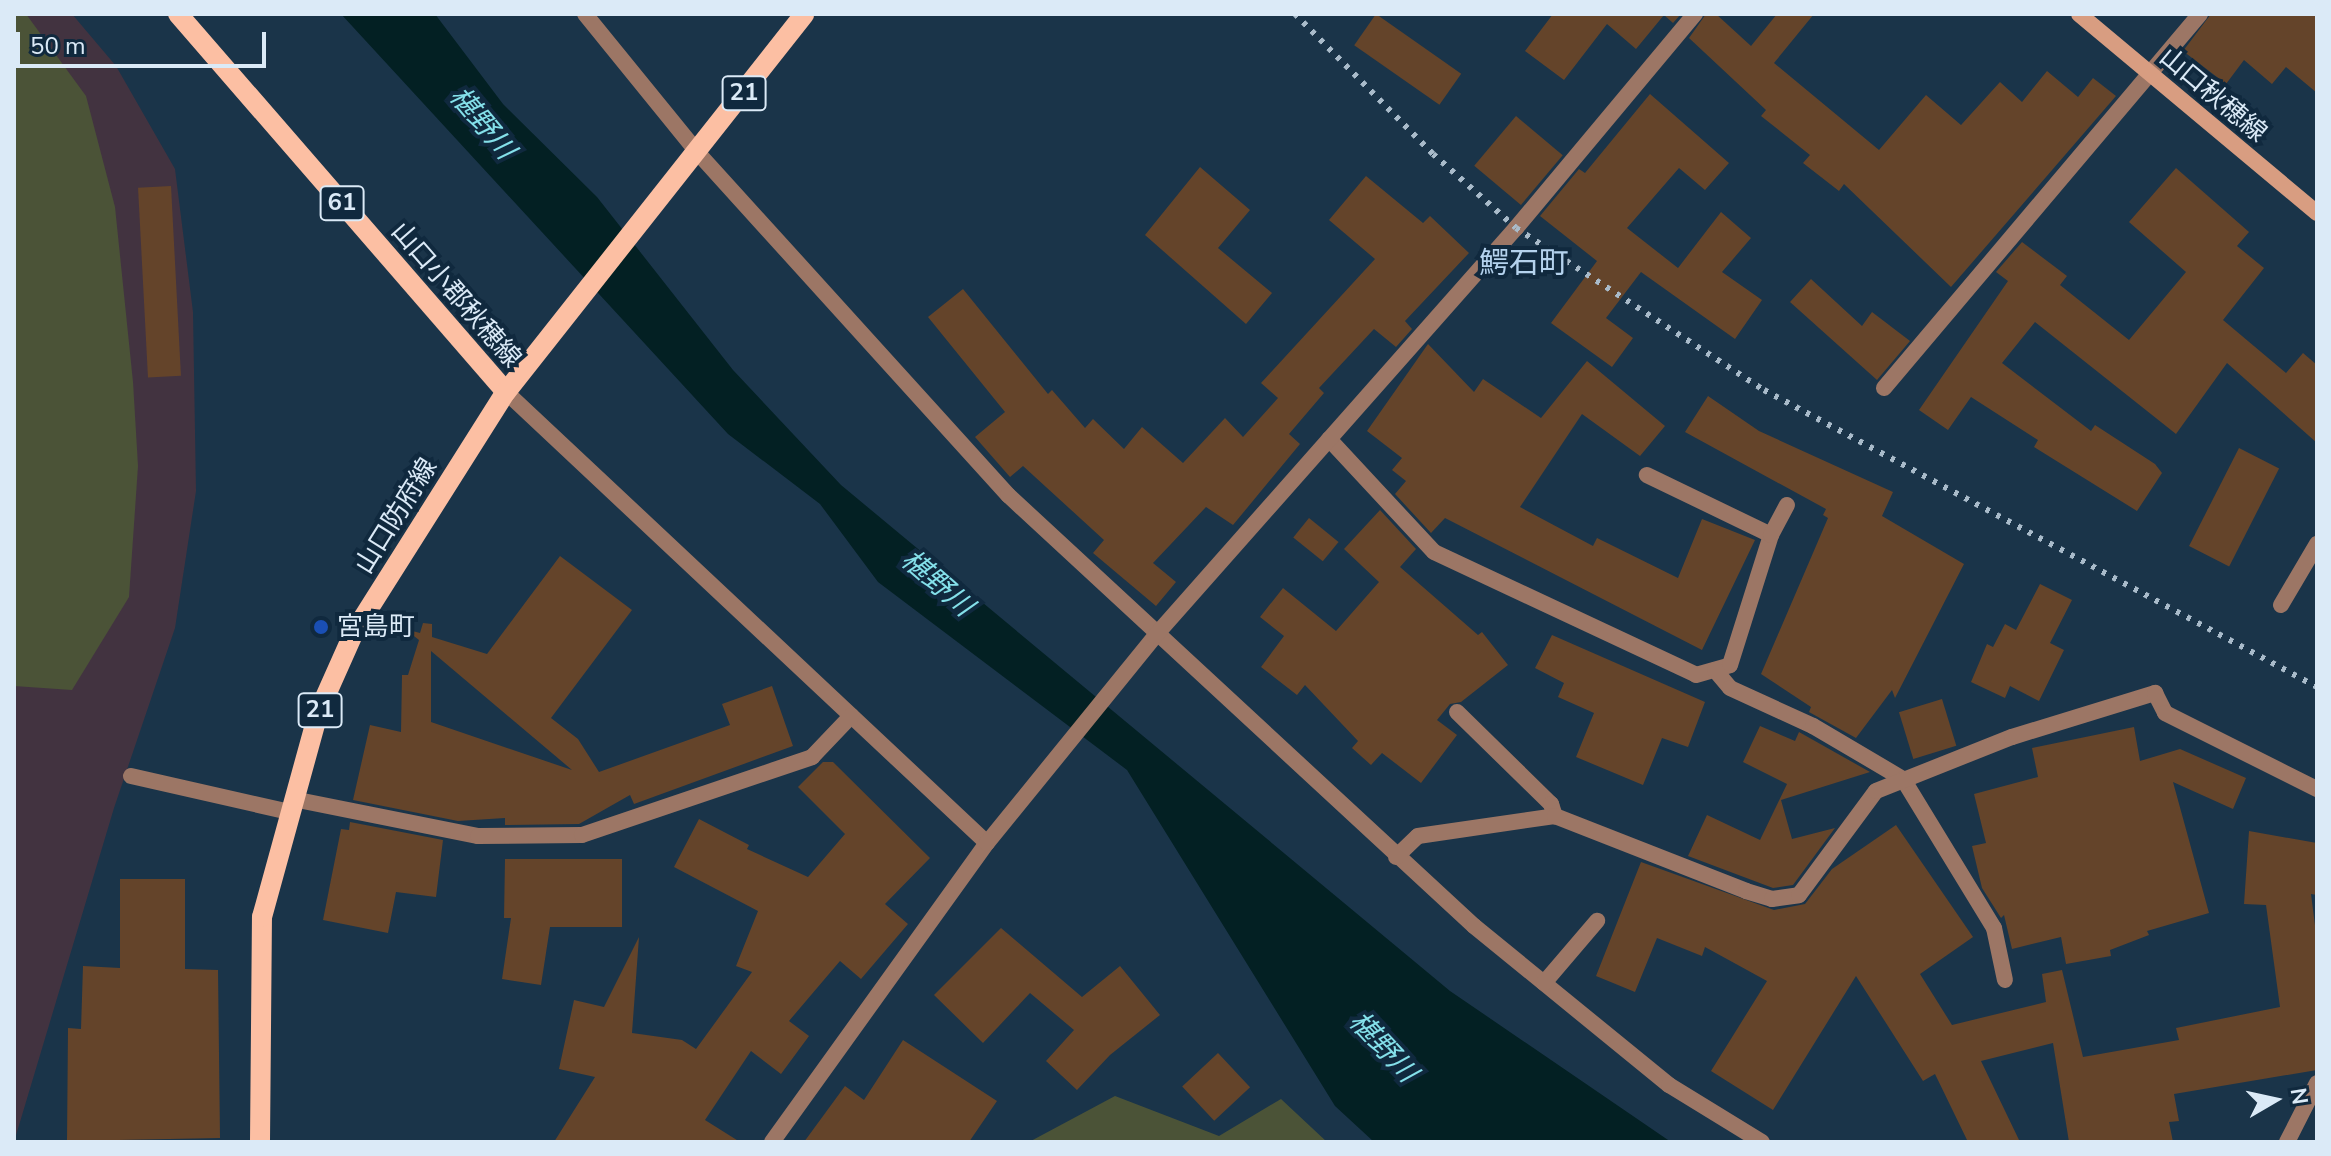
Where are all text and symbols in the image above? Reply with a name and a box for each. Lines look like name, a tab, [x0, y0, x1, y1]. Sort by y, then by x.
scale bar	[20, 16, 270, 66]
text: 50 m	[30, 30, 86, 62]
street label: 山口秋穂線	[2153, 41, 2273, 149]
road number: 21	[720, 73, 768, 113]
water label: 椹野川	[442, 80, 522, 166]
road number: 61	[318, 183, 366, 223]
street label: 山口小郡秋穂線	[385, 216, 527, 374]
district label: 鰐石町	[1479, 246, 1569, 282]
street label: 山口防府線	[348, 453, 444, 579]
water label: 椹野川	[894, 543, 980, 623]
place label: 宮島町	[337, 611, 415, 643]
marker: 宮島町	[312, 618, 330, 636]
road number: 21	[296, 690, 344, 730]
water label: 椹野川	[1342, 1005, 1424, 1089]
north arrow	[2235, 1060, 2315, 1140]
text: N	[2283, 1086, 2315, 1107]

